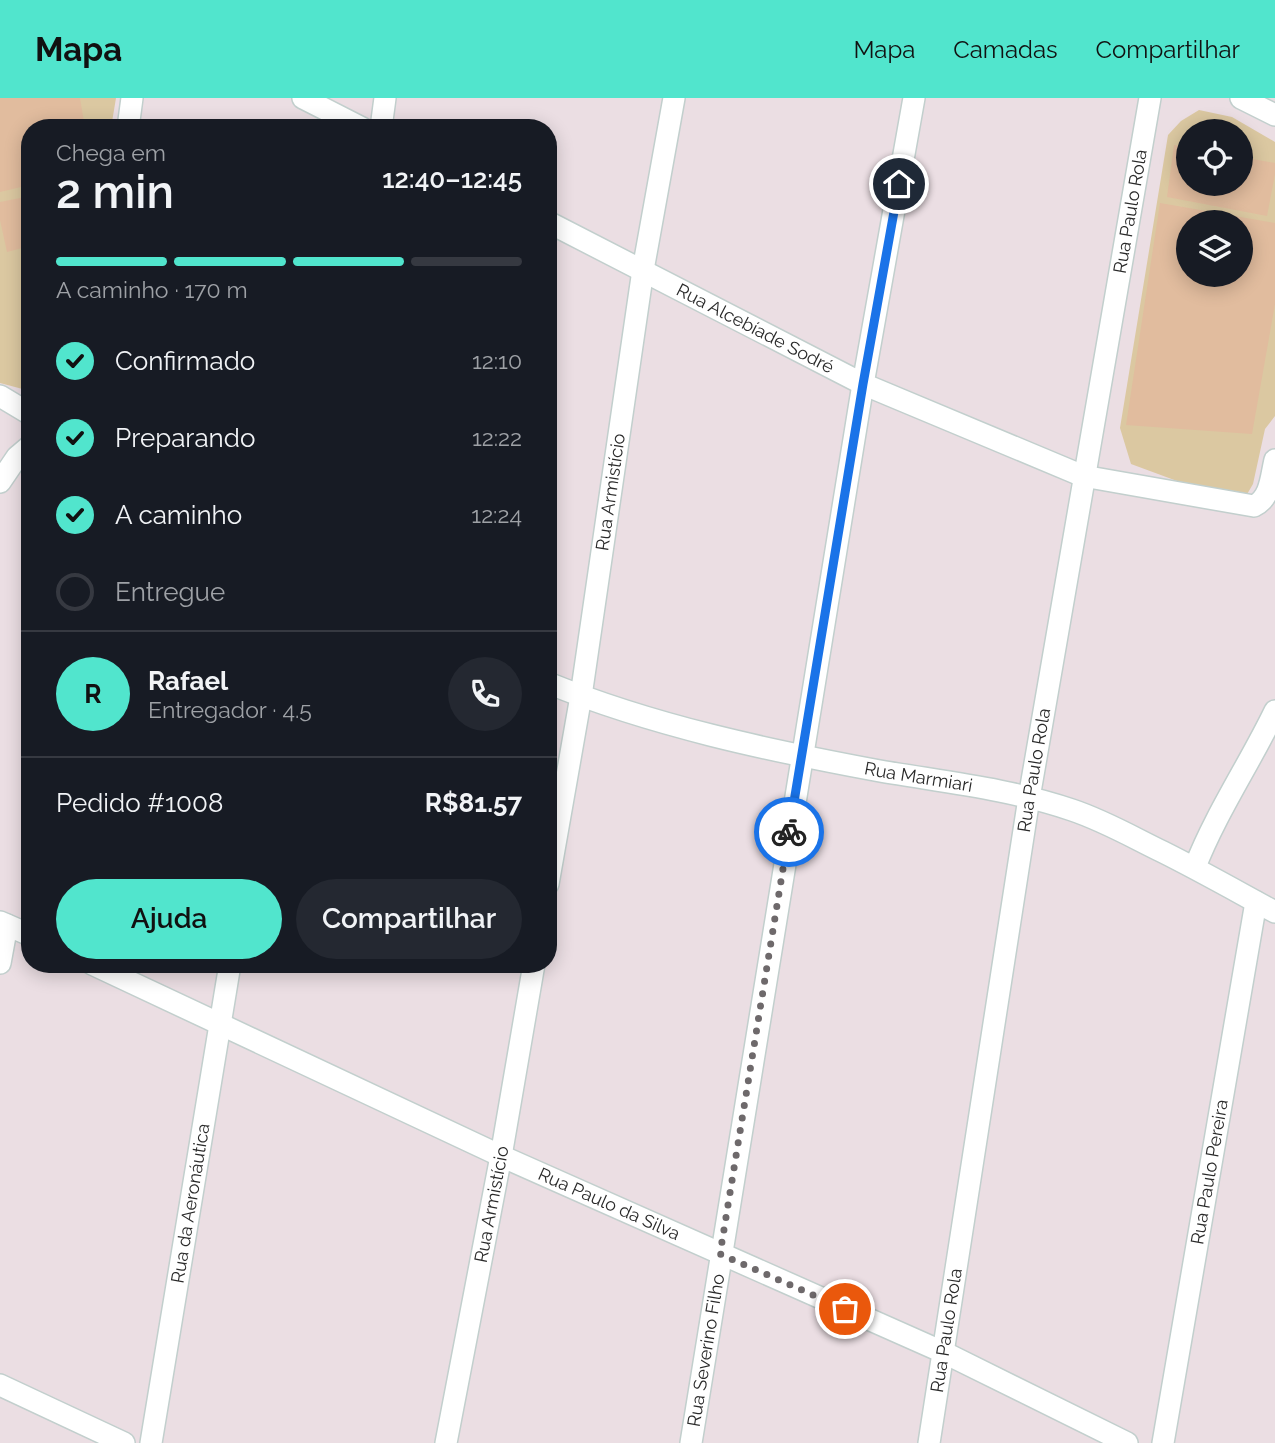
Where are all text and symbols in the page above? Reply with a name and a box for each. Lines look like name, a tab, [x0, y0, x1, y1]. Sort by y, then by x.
text: Mapa	[35, 30, 122, 69]
text: Mapa	[853, 35, 915, 64]
text: Camadas	[953, 35, 1058, 64]
text: Compartilhar	[1096, 35, 1240, 64]
map controls	[1176, 119, 1253, 287]
button: locate	[1176, 119, 1253, 196]
text: Chega em	[56, 139, 166, 166]
street label: Rua Paulo Rola	[1109, 148, 1151, 275]
pin	[869, 154, 929, 214]
text: 12:40–12:45	[382, 164, 522, 194]
text: 2 min	[56, 165, 174, 219]
icon: home	[880, 165, 918, 203]
button: layers	[1176, 210, 1253, 287]
text: A caminho · 170 m	[56, 276, 248, 303]
street label: Rua Alcebíade Sodré	[673, 279, 838, 378]
icon: check	[56, 342, 94, 380]
text: Confirmado	[115, 346, 255, 376]
text: 12:10	[472, 347, 522, 374]
icon: check	[56, 419, 94, 457]
text: Preparando	[115, 423, 255, 453]
text: 12:22	[472, 424, 522, 451]
street label: Rua Armistício	[591, 432, 629, 552]
icon: check	[56, 496, 94, 534]
text: A caminho	[115, 500, 242, 530]
text: 12:24	[471, 501, 522, 528]
text: Entregue	[115, 577, 225, 607]
button: phone	[448, 657, 522, 731]
text: Rafael	[148, 666, 228, 696]
text: R	[84, 679, 102, 709]
text: Entregador · 4.5	[148, 696, 312, 723]
street label: Rua Paulo Rola	[1013, 706, 1054, 834]
street label: Rua Marmiari	[863, 757, 974, 796]
text: Pedido #1008	[56, 788, 223, 818]
text: R$81.57	[425, 788, 522, 818]
courier	[754, 797, 824, 867]
icon: bike	[770, 813, 808, 851]
button: Ajuda	[56, 879, 282, 959]
button: Compartilhar	[296, 879, 522, 959]
street label: Rua Paulo Pereira	[1186, 1098, 1232, 1246]
street label: Rua da Aeronáutica	[167, 1122, 214, 1285]
street label: Rua Armistício	[470, 1144, 513, 1264]
street label: Rua Paulo da Silva	[535, 1163, 683, 1244]
street label: Rua Paulo Rola	[926, 1267, 966, 1394]
street label: Rua Severino Filho	[683, 1272, 728, 1428]
pin	[815, 1279, 875, 1339]
icon: bag	[826, 1290, 864, 1328]

